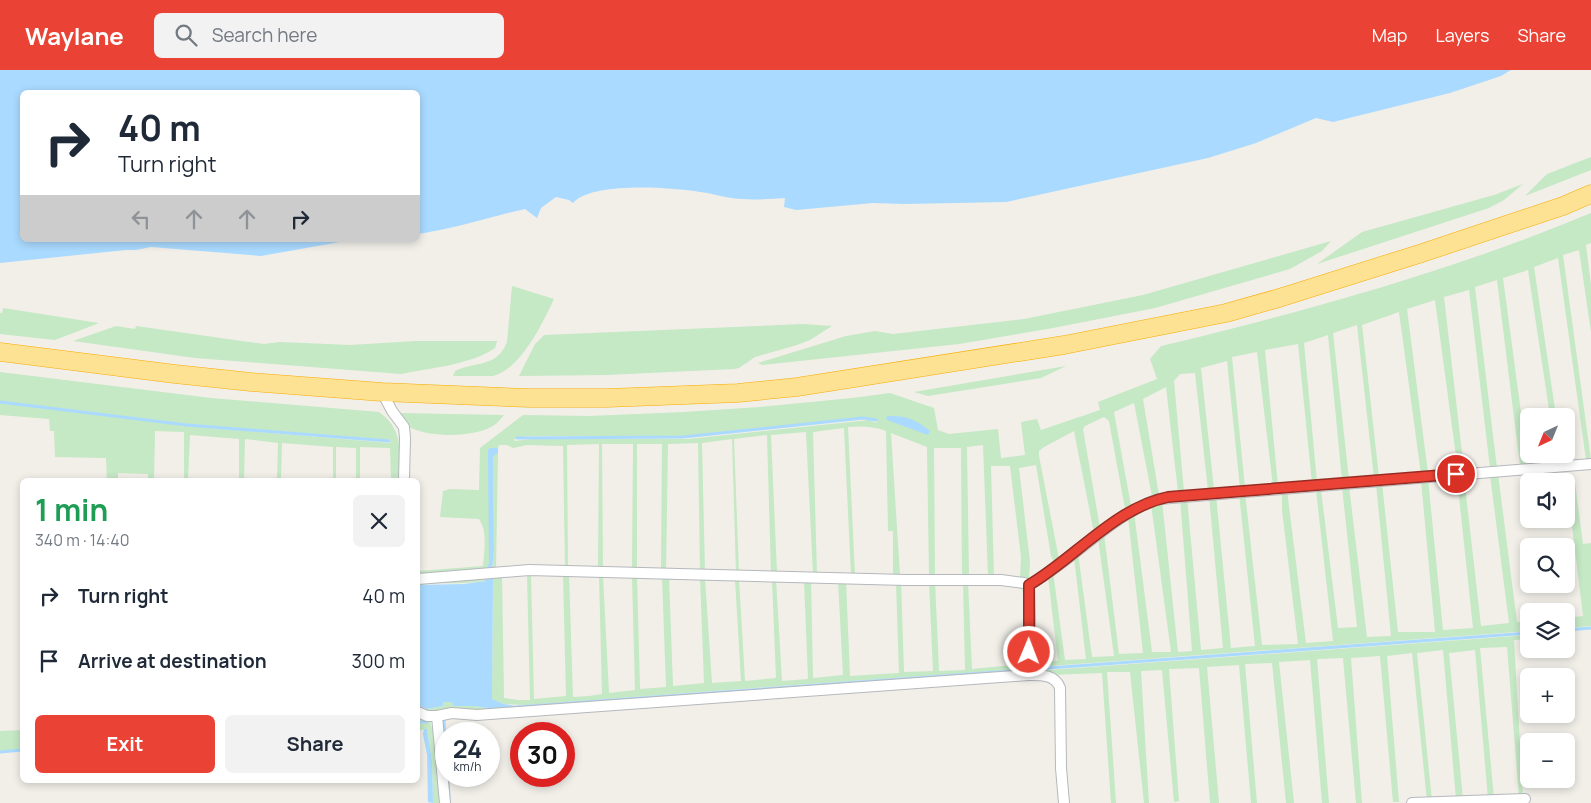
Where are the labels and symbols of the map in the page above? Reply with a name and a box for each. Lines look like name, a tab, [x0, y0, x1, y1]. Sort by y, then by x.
north arrow	[1520, 408, 1575, 462]
pin	[1435, 453, 1477, 495]
position arrow	[1002, 625, 1054, 677]
speed limit sign: 30	[510, 722, 575, 787]

